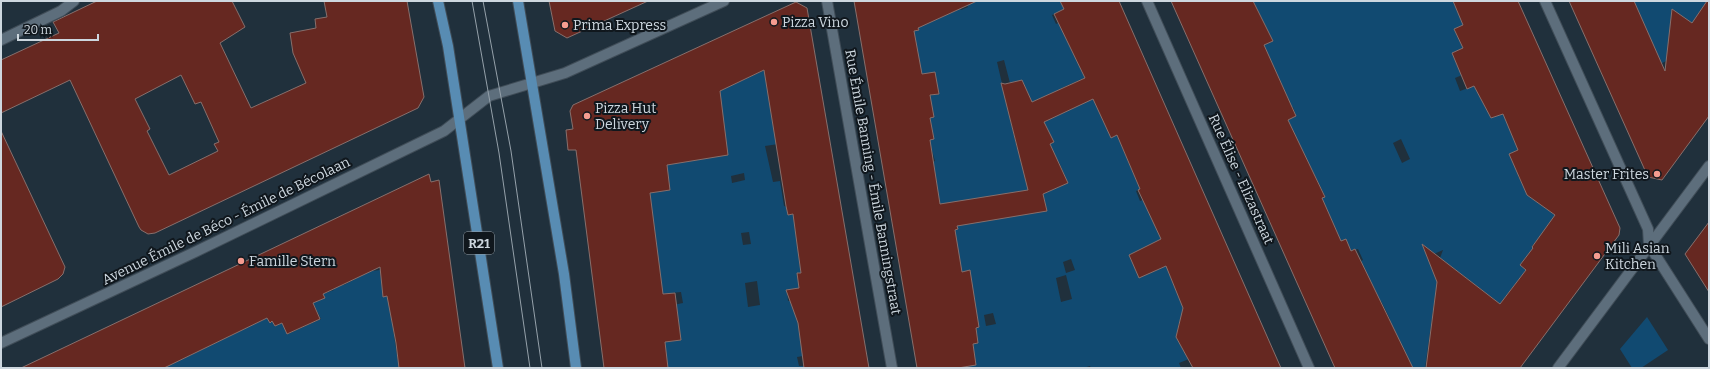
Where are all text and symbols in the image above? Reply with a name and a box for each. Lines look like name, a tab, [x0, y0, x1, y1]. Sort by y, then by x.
place label: Pizza Vino	[782, 14, 848, 31]
scale bar	[18, 16, 98, 42]
place label: Prima Express	[573, 17, 666, 34]
marker: Pizza Vino	[769, 17, 779, 27]
marker: Prima Express	[560, 20, 570, 30]
text: 20 m	[24, 23, 53, 37]
street label: Rue Émile Banning - Émile Banningstraat	[841, 48, 906, 316]
place label: Pizza Hut Delivery	[595, 100, 656, 133]
marker: Pizza Hut Delivery	[582, 111, 592, 121]
street label: Rue Élise - Elizastraat	[1205, 111, 1278, 247]
street label: Avenue Émile de Béco - Émile de Bécolaan	[99, 152, 353, 289]
place label: Master Frites	[1564, 166, 1649, 183]
marker: Master Frites	[1652, 169, 1662, 179]
road number: R21	[464, 232, 494, 254]
place label: Mili Asian Kitchen	[1605, 240, 1670, 273]
marker: Mili Asian Kitchen	[1592, 251, 1602, 261]
place label: Famille Stern	[249, 253, 336, 270]
marker: Famille Stern	[236, 256, 246, 266]

